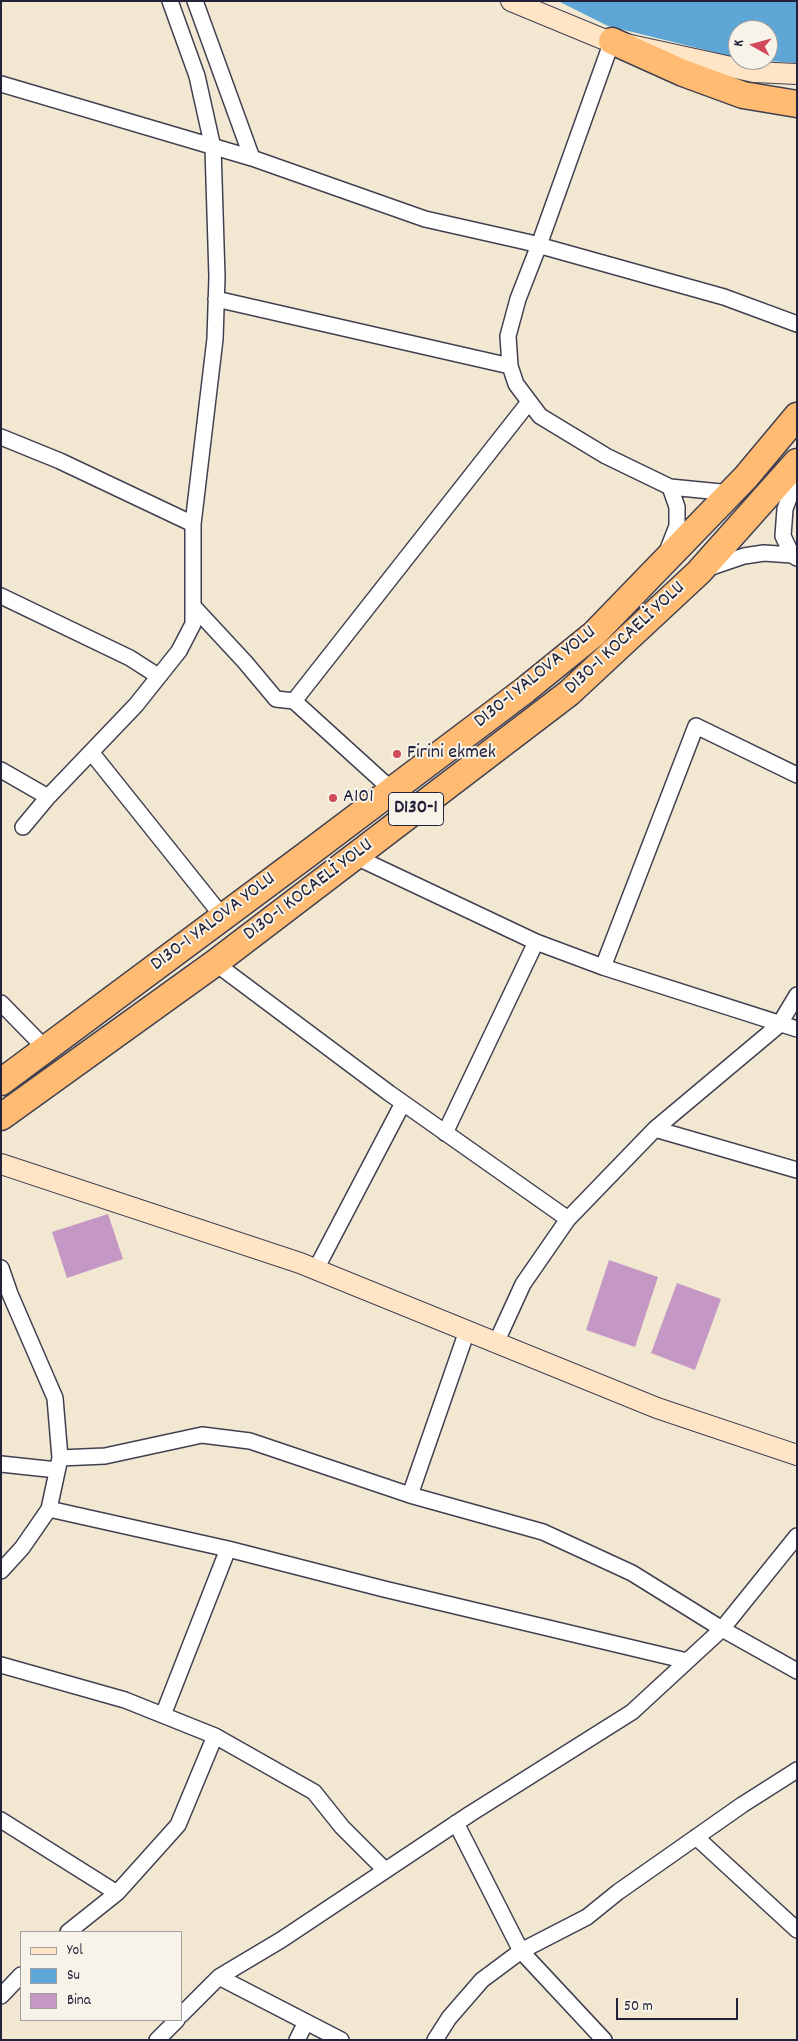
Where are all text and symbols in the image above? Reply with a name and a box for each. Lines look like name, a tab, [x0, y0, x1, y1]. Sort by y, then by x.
north arrow	[728, 20, 778, 70]
text: K	[729, 39, 749, 48]
street label: D130-1 KOCAELİ YOLU	[561, 577, 691, 701]
street label: D130-1 YALOVA YOLU	[470, 622, 602, 734]
place label: Firini ekmek	[407, 742, 496, 766]
marker: Firini ekmek	[391, 748, 403, 760]
place label: A101	[343, 786, 374, 810]
marker: A101	[327, 792, 339, 804]
road number: D130-1	[388, 792, 444, 826]
street label: D130-1 KOCAELİ YOLU	[240, 835, 378, 947]
street label: D130-1 YALOVA YOLU	[147, 868, 281, 978]
legend	[20, 1931, 182, 2021]
text: Yol	[67, 1940, 83, 1962]
text: Su	[67, 1965, 80, 1987]
scale bar	[618, 1988, 740, 2020]
text: Bina	[67, 1990, 91, 2012]
text: 50 m	[624, 1996, 653, 2018]

